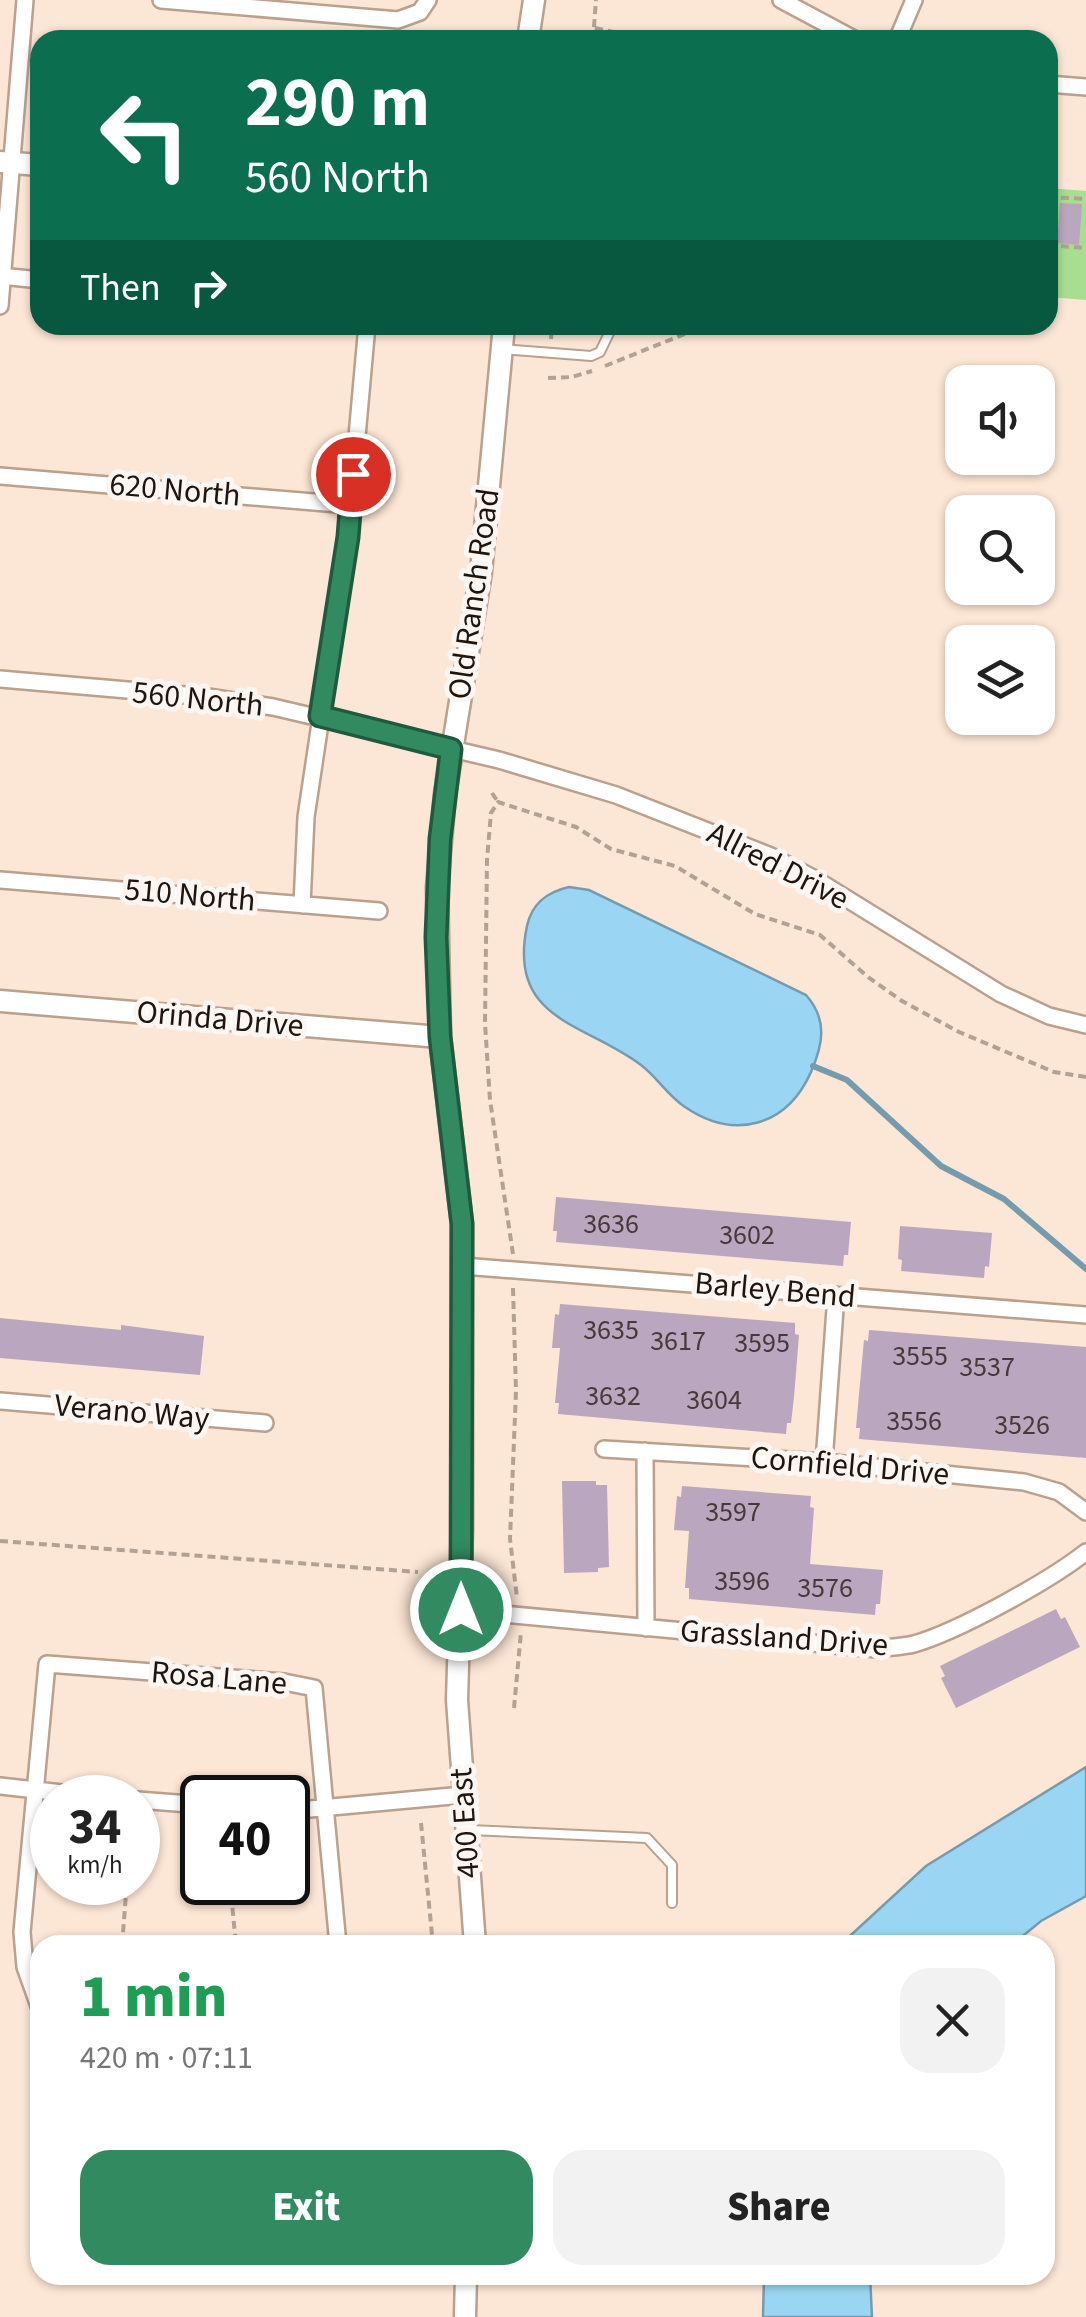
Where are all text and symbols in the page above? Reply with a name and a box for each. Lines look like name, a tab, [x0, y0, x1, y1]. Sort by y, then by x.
text: 290 m	[245, 53, 430, 153]
icon: left	[80, 70, 210, 200]
text: 560 North	[245, 146, 430, 210]
icon: right	[181, 260, 236, 315]
text: Then	[80, 261, 161, 315]
map controls	[945, 365, 1055, 735]
button: sound	[945, 365, 1055, 475]
pin	[311, 432, 396, 517]
icon: arrive	[326, 447, 381, 502]
street label: 620 North	[107, 461, 243, 519]
street label: Old Ranch Road	[436, 486, 512, 702]
button: search	[945, 495, 1055, 605]
button: layers	[945, 625, 1055, 735]
street label: 560 North	[130, 669, 266, 729]
street label: Allred Drive	[699, 811, 857, 921]
street label: 510 North	[122, 866, 258, 924]
street label: Orinda Drive	[135, 989, 305, 1049]
house number: 3636	[583, 1204, 639, 1244]
house number: 3602	[719, 1215, 775, 1255]
street label: Barley Bend	[693, 1260, 857, 1320]
house number: 3635	[583, 1310, 639, 1350]
house number: 3617	[650, 1321, 706, 1361]
house number: 3595	[734, 1323, 790, 1363]
house number: 3555	[892, 1336, 948, 1376]
house number: 3537	[959, 1347, 1015, 1387]
house number: 3632	[585, 1376, 641, 1416]
house number: 3604	[686, 1380, 742, 1420]
street label: Verano Way	[53, 1382, 211, 1442]
house number: 3556	[886, 1401, 942, 1441]
house number: 3526	[994, 1405, 1050, 1445]
street label: Cornfield Drive	[749, 1434, 951, 1498]
house number: 3597	[705, 1492, 761, 1532]
position arrow	[409, 1558, 513, 1662]
house number: 3596	[714, 1561, 770, 1601]
house number: 3576	[797, 1568, 853, 1608]
street label: Grassland Drive	[678, 1608, 890, 1668]
street label: Rosa Lane	[149, 1649, 289, 1707]
street label: 400 East	[438, 1766, 492, 1880]
speed limit sign: 40	[180, 1775, 310, 1905]
text: 34	[69, 1792, 121, 1863]
text: km/h	[67, 1847, 123, 1883]
text: 1 min	[80, 1955, 227, 2040]
button: close	[900, 1968, 1005, 2073]
text: 420 m · 07:11	[80, 2035, 253, 2081]
button: Exit	[80, 2150, 533, 2265]
button: Share	[553, 2150, 1005, 2265]

